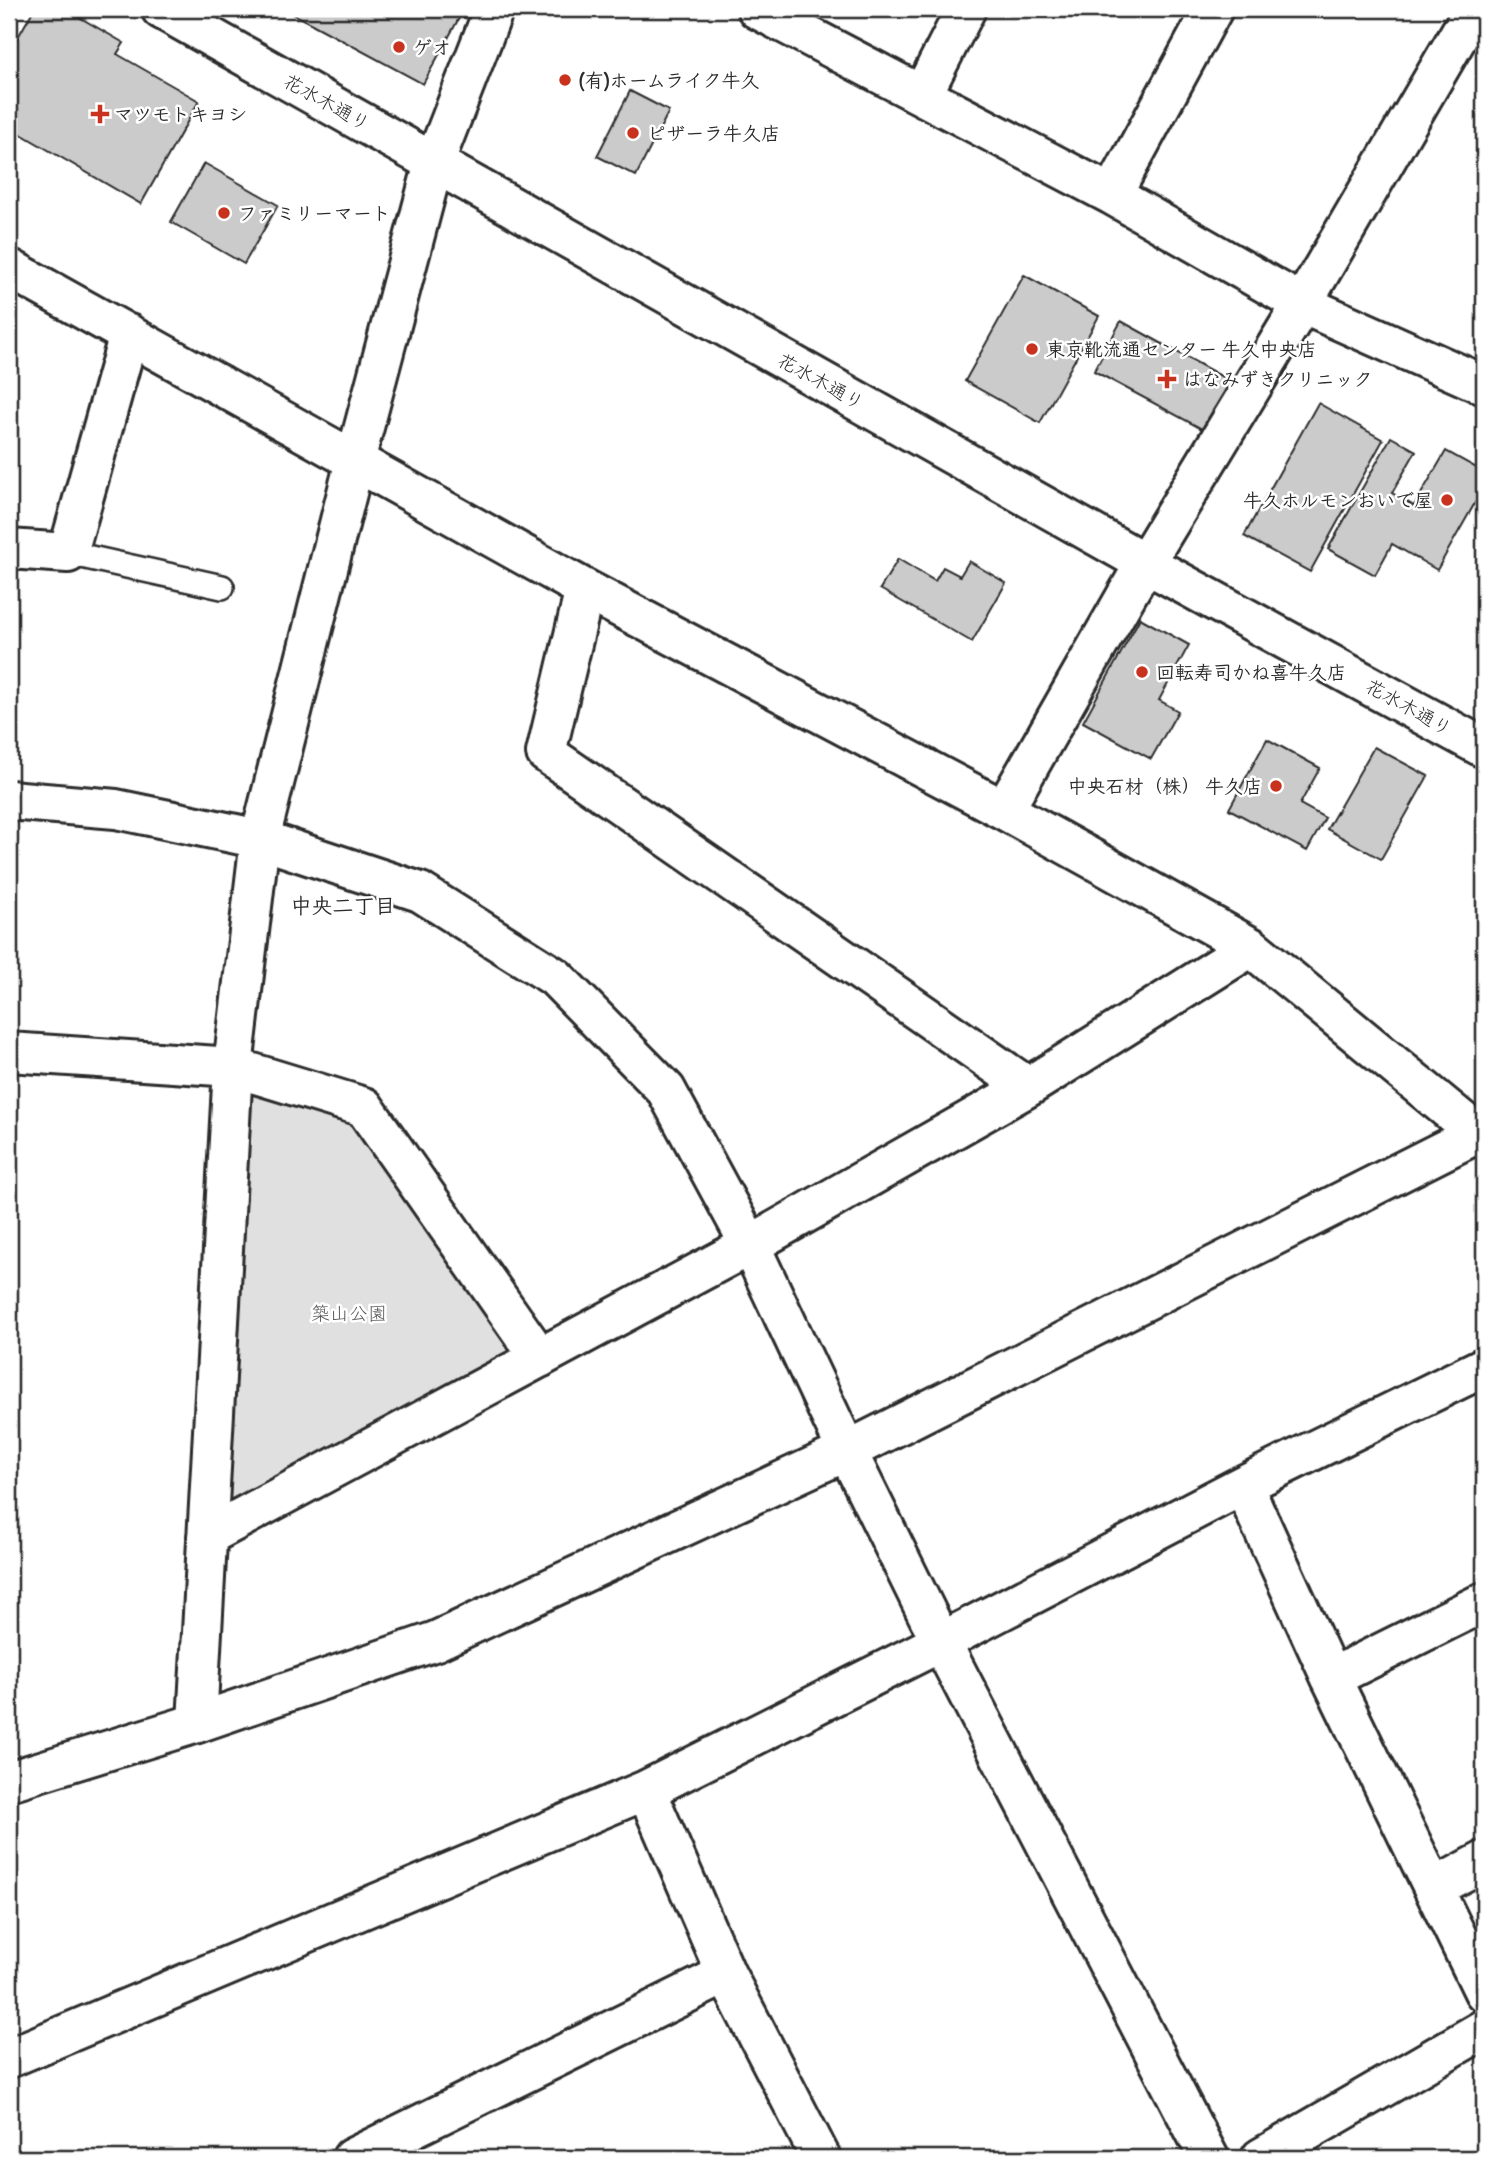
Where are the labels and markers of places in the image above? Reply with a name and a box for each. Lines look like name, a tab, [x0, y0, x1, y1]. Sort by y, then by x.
place label: ゲオ	[413, 35, 451, 59]
marker: ゲオ	[391, 39, 407, 55]
place label: (有)ホームライク牛久	[579, 68, 760, 92]
marker: (有)ホームライク牛久	[557, 72, 573, 88]
place label: マツモトキヨシ	[114, 102, 247, 126]
marker: マツモトキヨシ	[92, 106, 108, 122]
place label: ピザーラ牛久店	[647, 121, 780, 145]
marker: ピザーラ牛久店	[625, 125, 641, 141]
place label: ファミリーマート	[238, 201, 391, 225]
marker: ファミリーマート	[216, 205, 232, 221]
place label: 東京靴流通センター 牛久中央店	[1046, 337, 1317, 361]
marker: 東京靴流通センター 牛久中央店	[1024, 341, 1040, 357]
place label: はなみずきクリニック	[1183, 367, 1373, 391]
marker: はなみずきクリニック	[1157, 369, 1177, 389]
place label: 牛久ホルモンおいで屋	[1243, 488, 1433, 512]
marker: 牛久ホルモンおいで屋	[1439, 492, 1455, 508]
place label: 回転寿司かね喜牛久店	[1156, 660, 1346, 684]
marker: 回転寿司かね喜牛久店	[1134, 664, 1150, 680]
place label: 中央石材（株） 牛久店	[1067, 774, 1262, 798]
marker: 中央石材（株） 牛久店	[1268, 778, 1284, 794]

